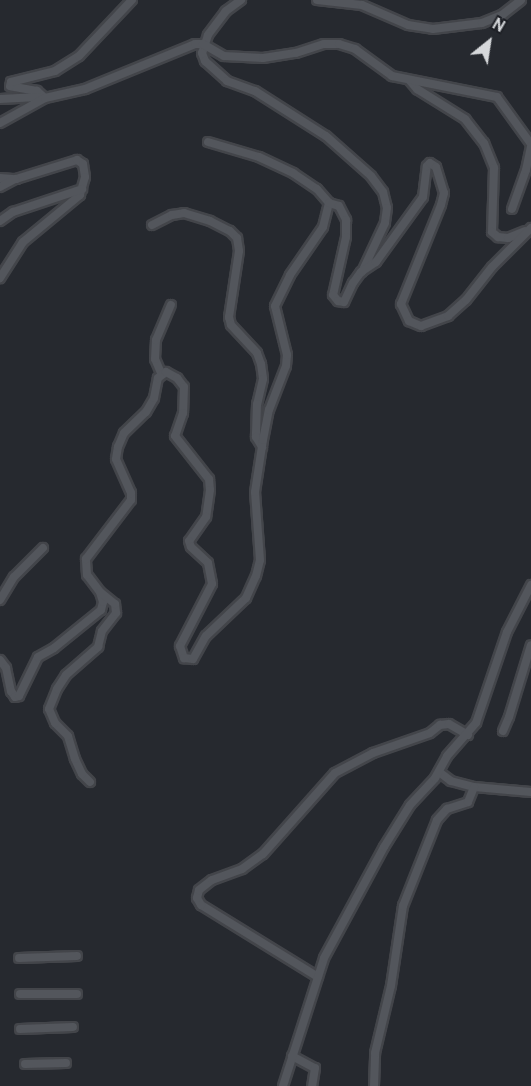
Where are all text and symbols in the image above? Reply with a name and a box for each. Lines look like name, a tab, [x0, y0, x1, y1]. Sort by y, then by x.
north arrow	[459, 12, 519, 72]
text: N	[488, 15, 508, 38]

